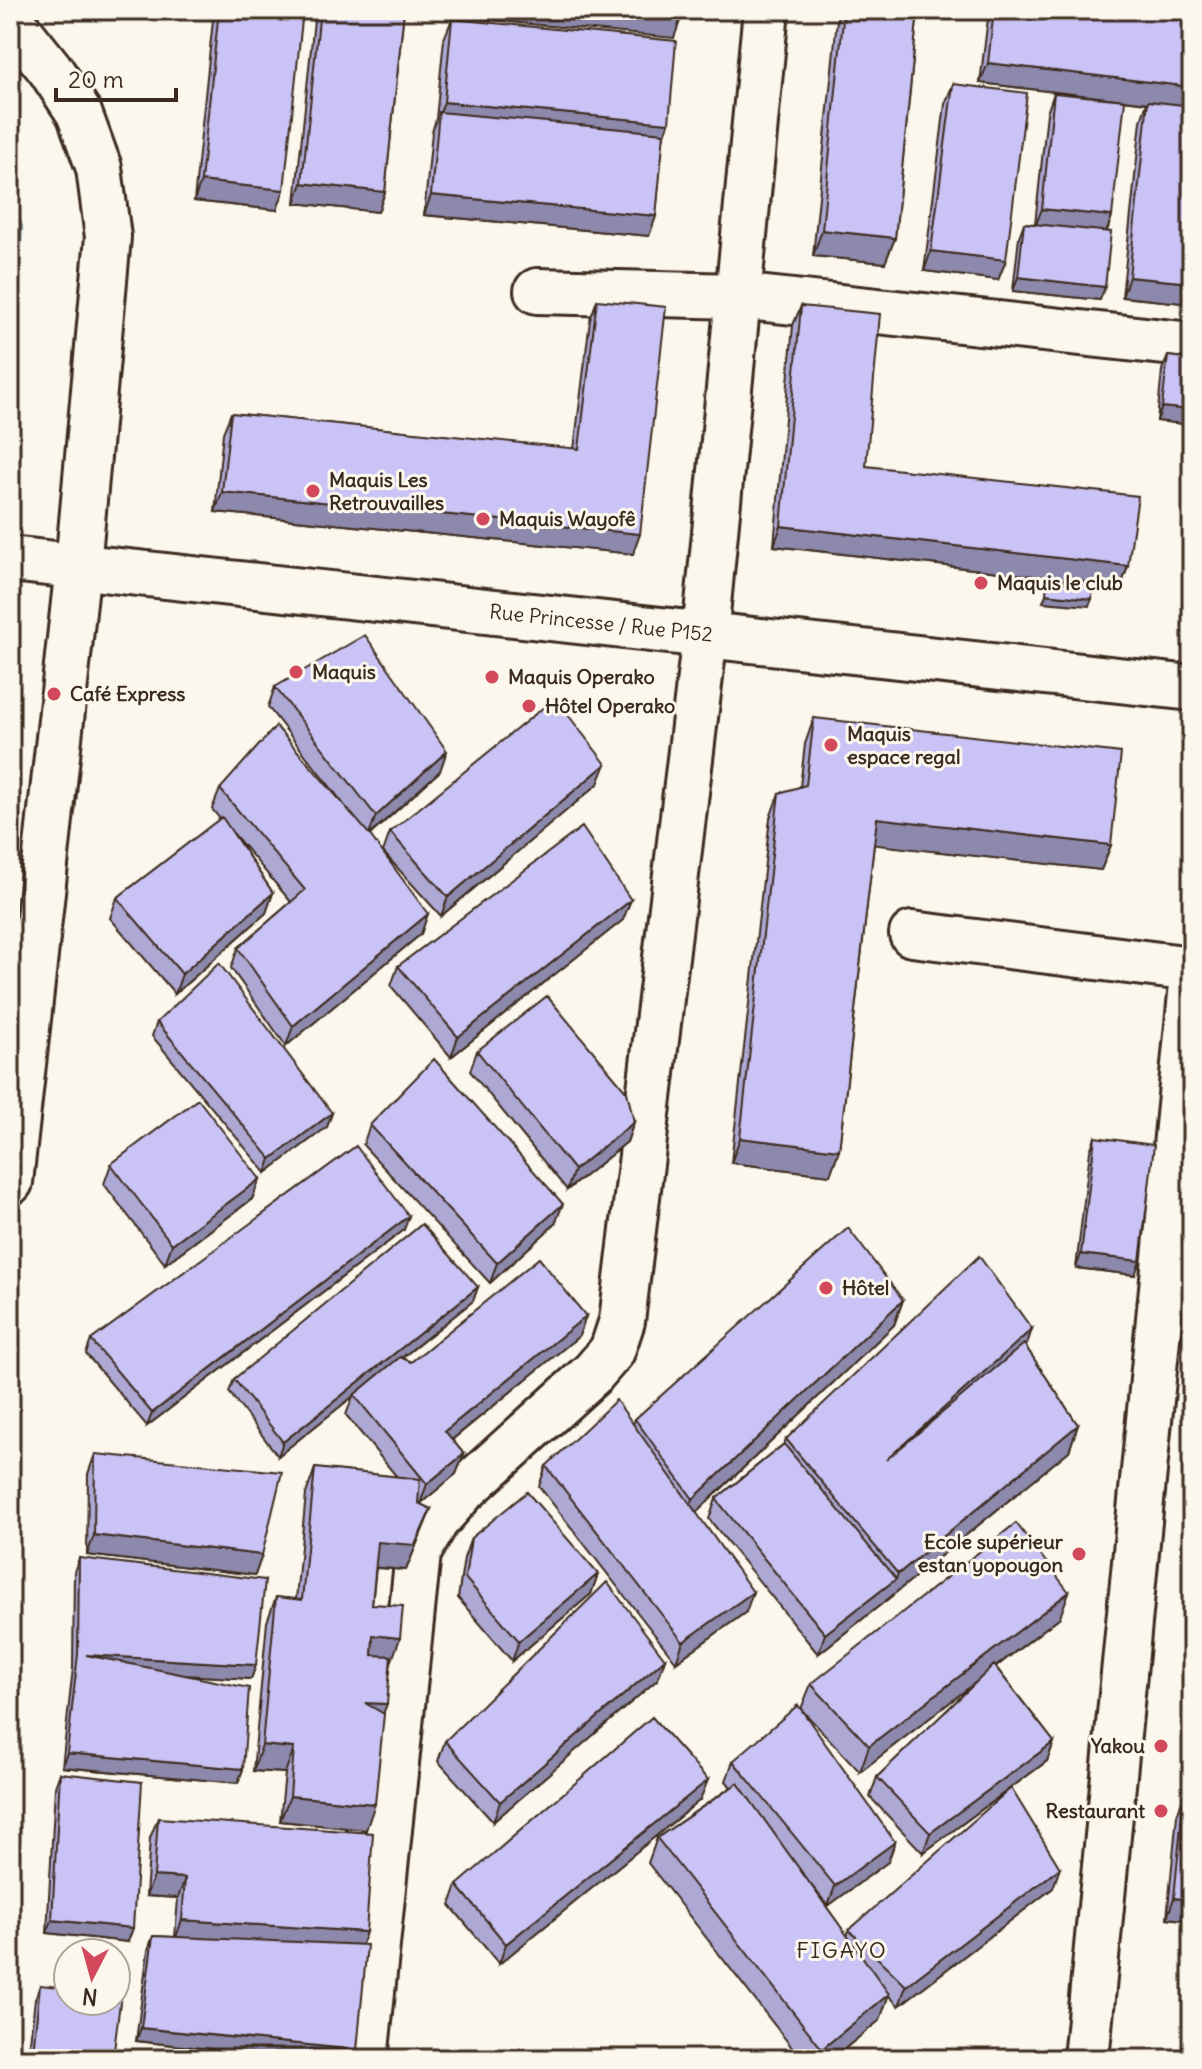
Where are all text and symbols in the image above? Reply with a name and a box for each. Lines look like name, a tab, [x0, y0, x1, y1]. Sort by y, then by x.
scale bar	[56, 52, 176, 102]
text: 20 m	[68, 64, 124, 94]
place label: Maquis Les Retrouvailles	[329, 467, 444, 515]
marker: Maquis Les Retrouvailles	[304, 482, 322, 500]
place label: Maquis Wayofê	[499, 506, 636, 531]
marker: Maquis Wayofê	[474, 510, 492, 528]
place label: Maquis le club	[997, 570, 1123, 595]
marker: Maquis le club	[972, 574, 990, 592]
street label: Rue Princesse / Rue P152	[488, 598, 714, 647]
place label: Maquis	[312, 659, 376, 684]
marker: Maquis	[287, 663, 305, 681]
place label: Maquis Operako	[508, 664, 655, 689]
marker: Maquis Operako	[483, 668, 501, 686]
place label: Café Express	[70, 681, 185, 706]
marker: Café Express	[45, 685, 63, 703]
place label: Hôtel Operako	[545, 693, 675, 718]
marker: Hôtel Operako	[520, 697, 538, 715]
place label: Maquis espace regal	[847, 721, 960, 769]
marker: Maquis espace regal	[822, 736, 840, 754]
place label: Hôtel	[842, 1275, 889, 1300]
marker: Hôtel	[817, 1279, 835, 1297]
place label: Ecole supérieur estan yopougon	[918, 1529, 1064, 1577]
marker: Ecole supérieur estan yopougon	[1070, 1545, 1088, 1563]
place label: Yakou	[1090, 1733, 1145, 1758]
marker: Yakou	[1152, 1737, 1170, 1755]
place label: Restaurant	[1046, 1798, 1145, 1823]
marker: Restaurant	[1152, 1802, 1170, 1820]
district label: FIGAYO	[796, 1936, 888, 1964]
north arrow	[52, 1937, 132, 2017]
text: N	[81, 1982, 99, 2012]

